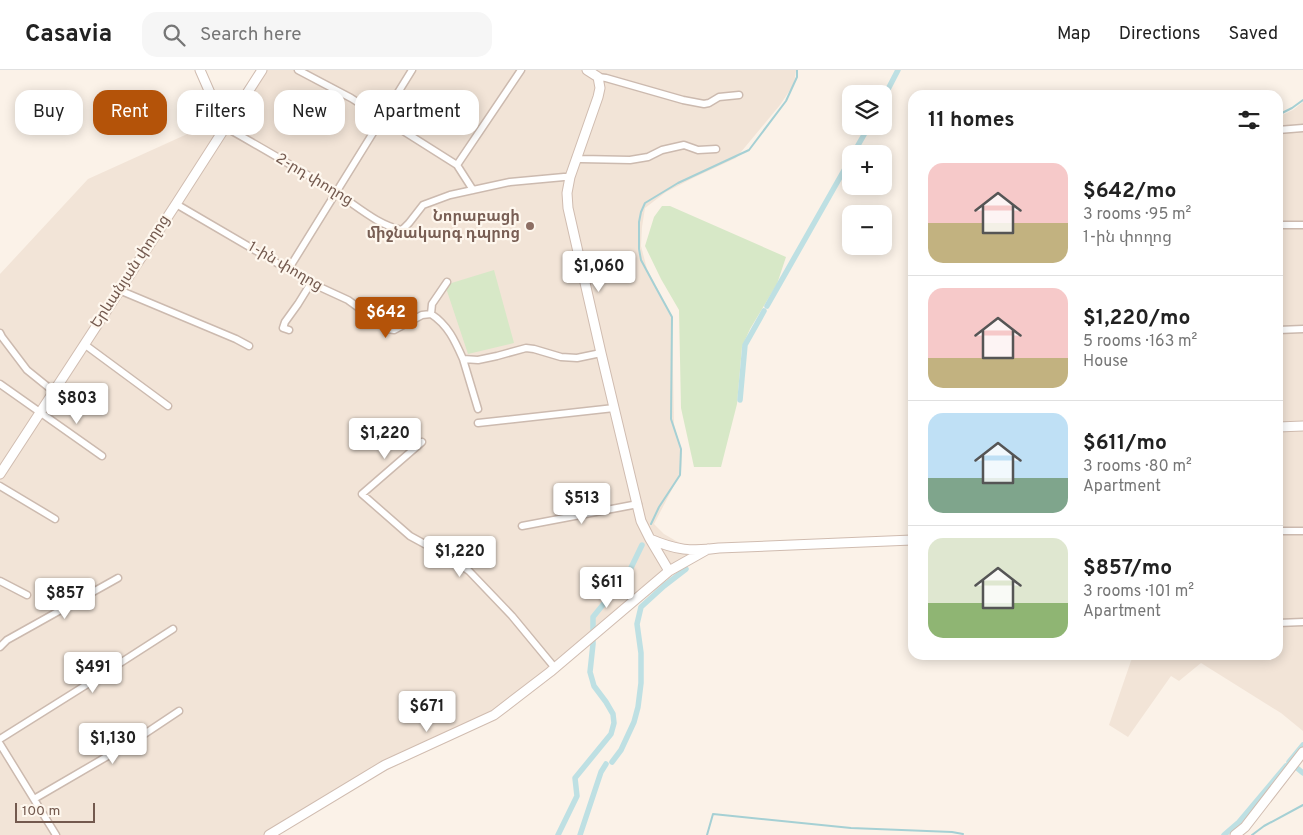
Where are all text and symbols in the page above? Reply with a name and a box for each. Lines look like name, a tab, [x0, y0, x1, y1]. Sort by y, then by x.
search box	[142, 12, 492, 57]
text: Casavia	[25, 20, 112, 50]
icon: search	[160, 21, 188, 49]
text: Search here	[200, 23, 302, 47]
text: Map	[1057, 23, 1091, 46]
text: Directions	[1119, 23, 1201, 46]
text: Saved	[1229, 23, 1278, 46]
map controls	[842, 85, 892, 255]
button: layers	[842, 85, 892, 135]
chip: Buy	[15, 90, 83, 135]
chip: Rent	[93, 90, 167, 135]
chip: Filters	[177, 90, 264, 135]
chip: New	[274, 90, 345, 135]
chip: Apartment	[355, 90, 479, 135]
icon: filters	[1235, 106, 1263, 134]
text: 11 homes	[928, 107, 1015, 134]
button: +	[842, 145, 892, 195]
street label: 2-րդ փողոց	[272, 150, 356, 210]
text: $642/mo	[1083, 178, 1176, 205]
icon: home	[968, 183, 1028, 243]
button: −	[842, 205, 892, 255]
text: 3 rooms · 95 m²	[1083, 205, 1191, 225]
place label: Նորաբացի միջնակարգ դպրոց	[366, 208, 520, 244]
street label: Երևանյան փողոց	[87, 212, 175, 332]
marker: Նորաբացի միջնակարգ դպրոց	[524, 220, 536, 232]
text: 1-ին փողոց	[1083, 228, 1172, 248]
street label: 1-ին փողոց	[244, 238, 326, 296]
pin: $1,060	[558, 250, 640, 293]
text: $1,060	[573, 257, 625, 277]
pin: $642	[356, 296, 416, 339]
text: $642	[366, 303, 406, 323]
text: $1,220/mo	[1083, 305, 1190, 332]
icon: home	[968, 308, 1028, 368]
text: 5 rooms · 163 m²	[1083, 332, 1197, 352]
text: House	[1083, 352, 1128, 372]
pin: $803	[47, 382, 107, 425]
text: $803	[57, 389, 97, 409]
pin: $1,220	[344, 418, 426, 460]
text: $1,220	[360, 424, 410, 444]
text: $611/mo	[1083, 430, 1167, 457]
icon: home	[968, 433, 1028, 493]
text: 3 rooms · 80 m²	[1083, 457, 1192, 477]
text: Apartment	[1083, 477, 1161, 497]
pin: $513	[552, 482, 612, 525]
text: $513	[564, 489, 600, 509]
pin: $1,220	[419, 536, 501, 578]
text: $1,220	[435, 542, 485, 562]
text: $857/mo	[1083, 555, 1172, 582]
icon: home	[968, 558, 1028, 618]
pin: $611	[577, 566, 637, 609]
text: $611	[591, 573, 623, 593]
pin: $857	[35, 578, 95, 620]
text: 3 rooms · 101 m²	[1083, 582, 1194, 602]
text: $857	[46, 584, 84, 604]
text: Apartment	[1083, 602, 1161, 622]
pin: $491	[63, 652, 123, 694]
text: $491	[75, 658, 111, 678]
pin: $671	[397, 690, 457, 733]
text: $671	[410, 697, 444, 717]
pin: $1,130	[72, 722, 154, 765]
text: $1,130	[90, 729, 136, 749]
scale bar	[15, 800, 95, 823]
text: 100 m	[22, 803, 60, 820]

